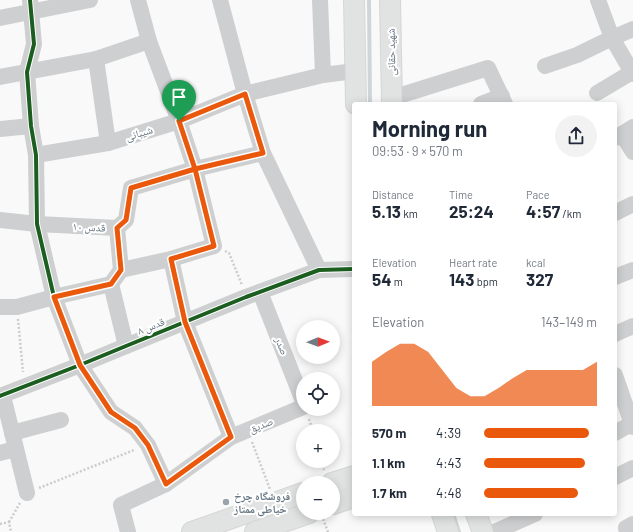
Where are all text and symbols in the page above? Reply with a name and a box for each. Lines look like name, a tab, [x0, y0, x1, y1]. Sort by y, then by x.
street label: شهید حقانی	[384, 28, 398, 76]
pin	[162, 80, 196, 121]
icon: arrive	[168, 86, 190, 108]
text: Morning run	[372, 115, 487, 141]
button: share	[555, 115, 597, 157]
street label: شیبانی	[124, 122, 154, 144]
text: 09:53 · 9 × 570 m	[372, 143, 463, 159]
text: Distance	[372, 188, 414, 201]
text: Time	[449, 188, 473, 201]
text: Pace	[526, 188, 550, 201]
text: 5.13	[372, 201, 401, 221]
text: 25:24	[449, 201, 494, 221]
text: 4:57	[526, 201, 560, 221]
text: km	[401, 207, 418, 220]
text: /km	[560, 207, 581, 220]
street label: قدس ۱۰	[72, 219, 106, 235]
text: Elevation	[372, 256, 416, 269]
text: Heart rate	[449, 256, 497, 269]
text: kcal	[526, 256, 545, 269]
text: 54	[372, 269, 391, 289]
text: 143	[449, 269, 474, 289]
text: 327	[526, 269, 553, 289]
text: m	[391, 275, 403, 288]
text: bpm	[474, 275, 498, 288]
street label: قدس ۸	[135, 314, 167, 338]
text: Elevation	[372, 314, 424, 330]
text: 143–149 m	[541, 314, 597, 330]
north arrow	[296, 320, 340, 364]
map controls	[296, 320, 340, 520]
street label: صدر	[273, 334, 292, 357]
button: locate	[296, 372, 340, 416]
street label: صدیق	[247, 414, 275, 436]
button: +	[296, 424, 340, 468]
text: 570 m	[372, 425, 406, 441]
text: 4:39	[436, 425, 461, 441]
text: 1.1 km	[372, 455, 405, 471]
text: 4:43	[436, 455, 461, 471]
button: −	[296, 476, 340, 520]
text: 1.7 km	[372, 485, 407, 501]
text: 4:48	[436, 485, 462, 501]
place label: فروشگاه چرخ خیاطی ممتاز	[233, 489, 290, 517]
marker: فروشگاه چرخ خیاطی ممتاز	[221, 497, 231, 507]

